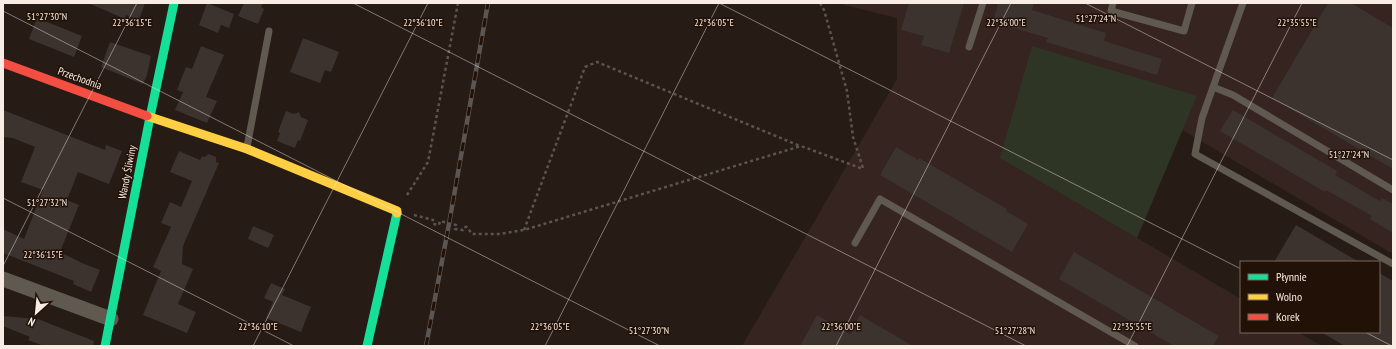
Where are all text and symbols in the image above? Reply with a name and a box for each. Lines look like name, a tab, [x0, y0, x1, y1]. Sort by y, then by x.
text: 51°27'30"N	[27, 10, 67, 23]
text: 51°27'24"N	[1076, 12, 1116, 25]
text: 22°36'15"E	[112, 16, 152, 29]
text: 22°36'10"E	[403, 16, 443, 29]
text: 22°36'05"E	[694, 16, 734, 29]
text: 22°36'00"E	[986, 16, 1026, 29]
text: 22°35'55"E	[1277, 16, 1317, 29]
street label: Przechodnia	[56, 64, 104, 92]
street label: Wandy Śliwiny	[115, 143, 139, 200]
text: 51°27'24"N	[1329, 148, 1369, 161]
text: 51°27'32"N	[27, 196, 67, 209]
text: 22°36'15"E	[23, 248, 63, 261]
legend	[1240, 261, 1380, 333]
text: Płynnie	[1276, 269, 1307, 284]
text: Wolno	[1276, 289, 1302, 304]
north arrow	[16, 293, 56, 333]
text: Korek	[1276, 309, 1300, 324]
text: N	[26, 314, 37, 329]
text: 22°36'10"E	[238, 320, 278, 333]
text: 22°36'05"E	[530, 320, 570, 333]
text: 22°36'00"E	[821, 320, 861, 333]
text: 22°35'55"E	[1112, 320, 1152, 333]
text: 51°27'30"N	[629, 324, 669, 337]
text: 51°27'28"N	[995, 324, 1035, 337]

